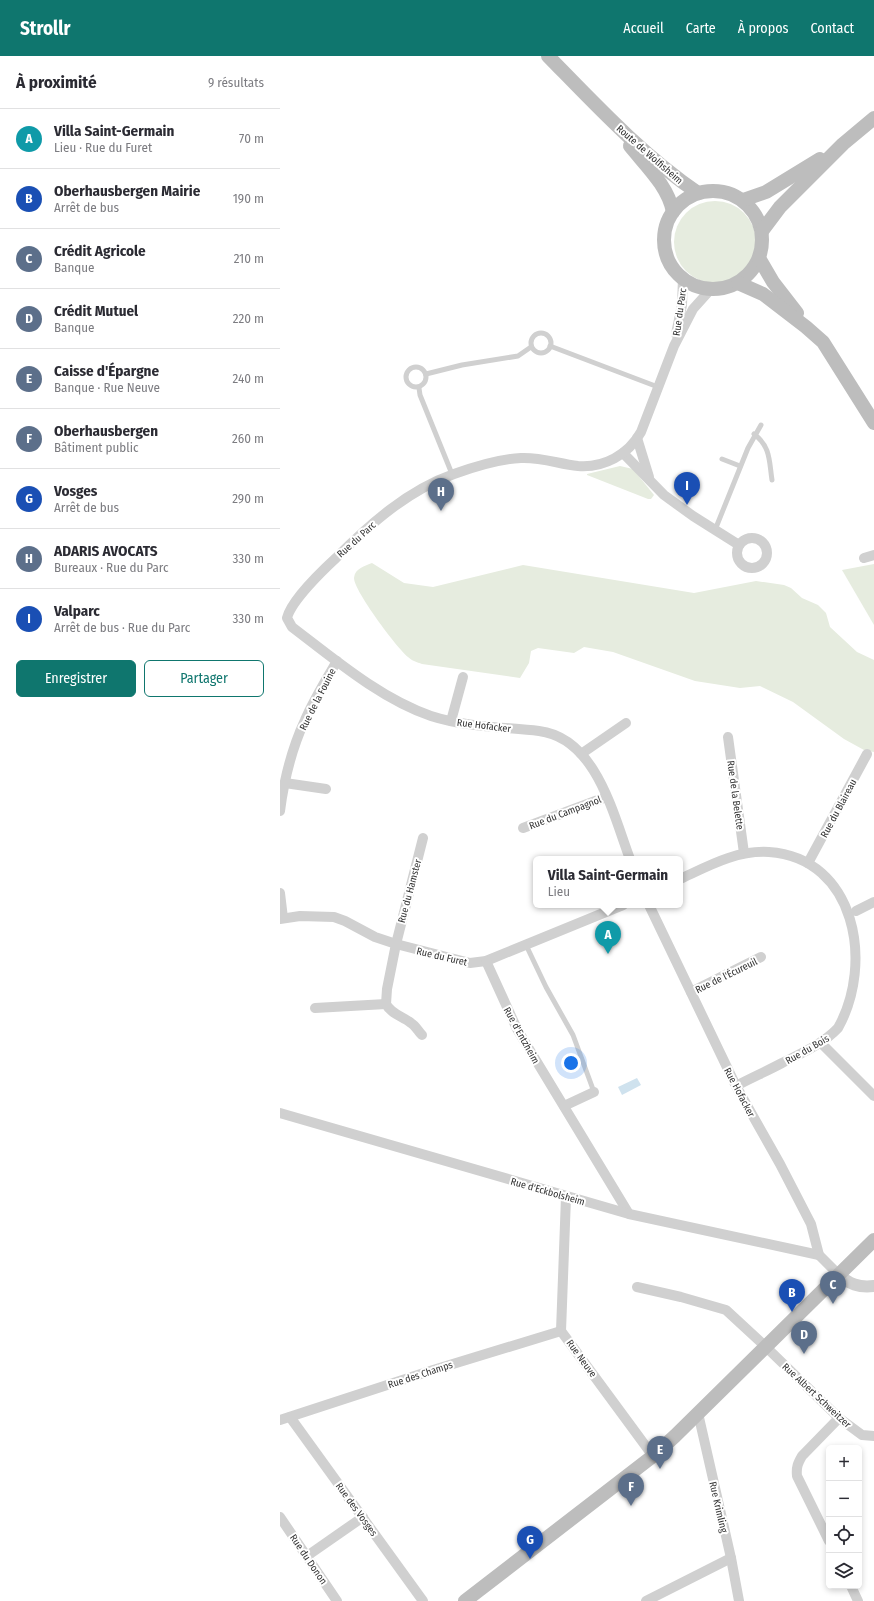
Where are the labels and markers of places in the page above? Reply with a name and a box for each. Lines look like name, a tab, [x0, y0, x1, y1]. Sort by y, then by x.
pin: I	[674, 472, 700, 505]
pin: H	[428, 478, 454, 511]
pin: A	[595, 921, 621, 954]
pin: C	[820, 1271, 846, 1304]
pin: B	[779, 1279, 805, 1312]
pin: D	[791, 1321, 817, 1354]
pin: E	[647, 1436, 673, 1469]
pin: F	[618, 1473, 644, 1506]
pin: G	[517, 1526, 543, 1559]

